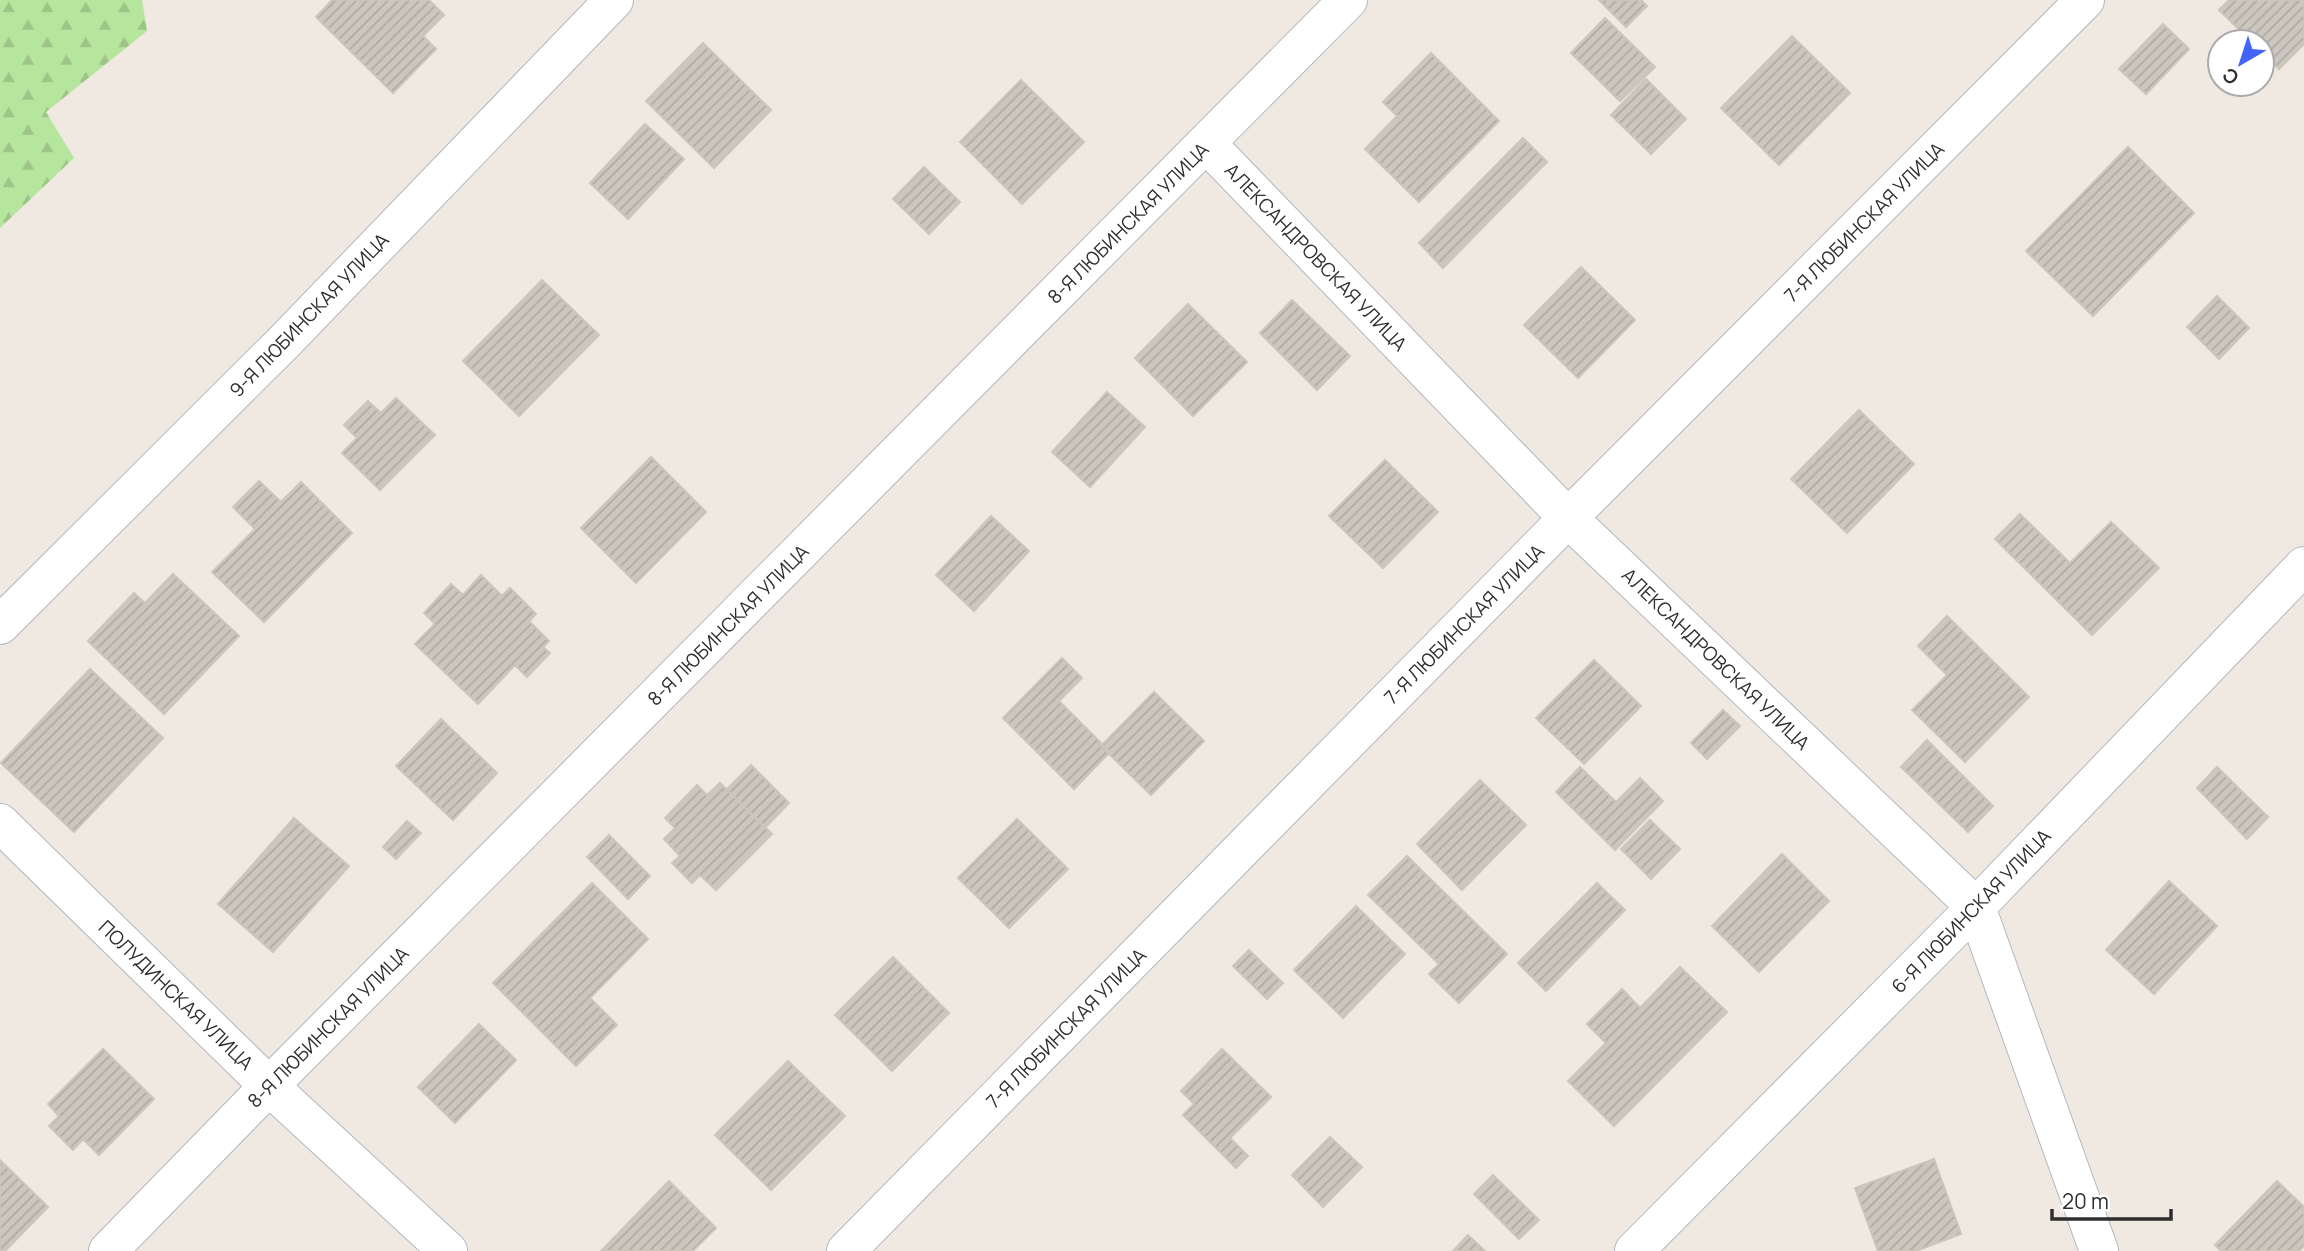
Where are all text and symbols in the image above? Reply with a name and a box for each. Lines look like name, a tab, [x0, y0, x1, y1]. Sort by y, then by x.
north arrow	[2206, 28, 2276, 98]
text: С	[2217, 62, 2244, 91]
street label: 7-Я ЛЮБИНСКАЯ УЛИЦА	[1778, 136, 1950, 308]
street label: 8-Я ЛЮБИНСКАЯ УЛИЦА	[1042, 137, 1214, 309]
street label: АЛЕКСАНДРОВСКАЯ УЛИЦА	[1219, 157, 1413, 357]
street label: 9-Я ЛЮБИНСКАЯ УЛИЦА	[224, 227, 394, 403]
street label: 7-Я ЛЮБИНСКАЯ УЛИЦА	[1378, 538, 1550, 710]
street label: 8-Я ЛЮБИНСКАЯ УЛИЦА	[642, 539, 814, 711]
street label: АЛЕКСАНДРОВСКАЯ УЛИЦА	[1616, 562, 1816, 756]
street label: 6-Я ЛЮБИНСКАЯ УЛИЦА	[1886, 823, 2056, 999]
street label: ПОЛУДИНСКАЯ УЛИЦА	[93, 914, 259, 1076]
street label: 8-Я ЛЮБИНСКАЯ УЛИЦА	[242, 941, 414, 1113]
street label: 7-Я ЛЮБИНСКАЯ УЛИЦА	[980, 942, 1152, 1114]
scale bar	[2052, 1178, 2171, 1222]
text: 20 m	[2062, 1187, 2109, 1215]

